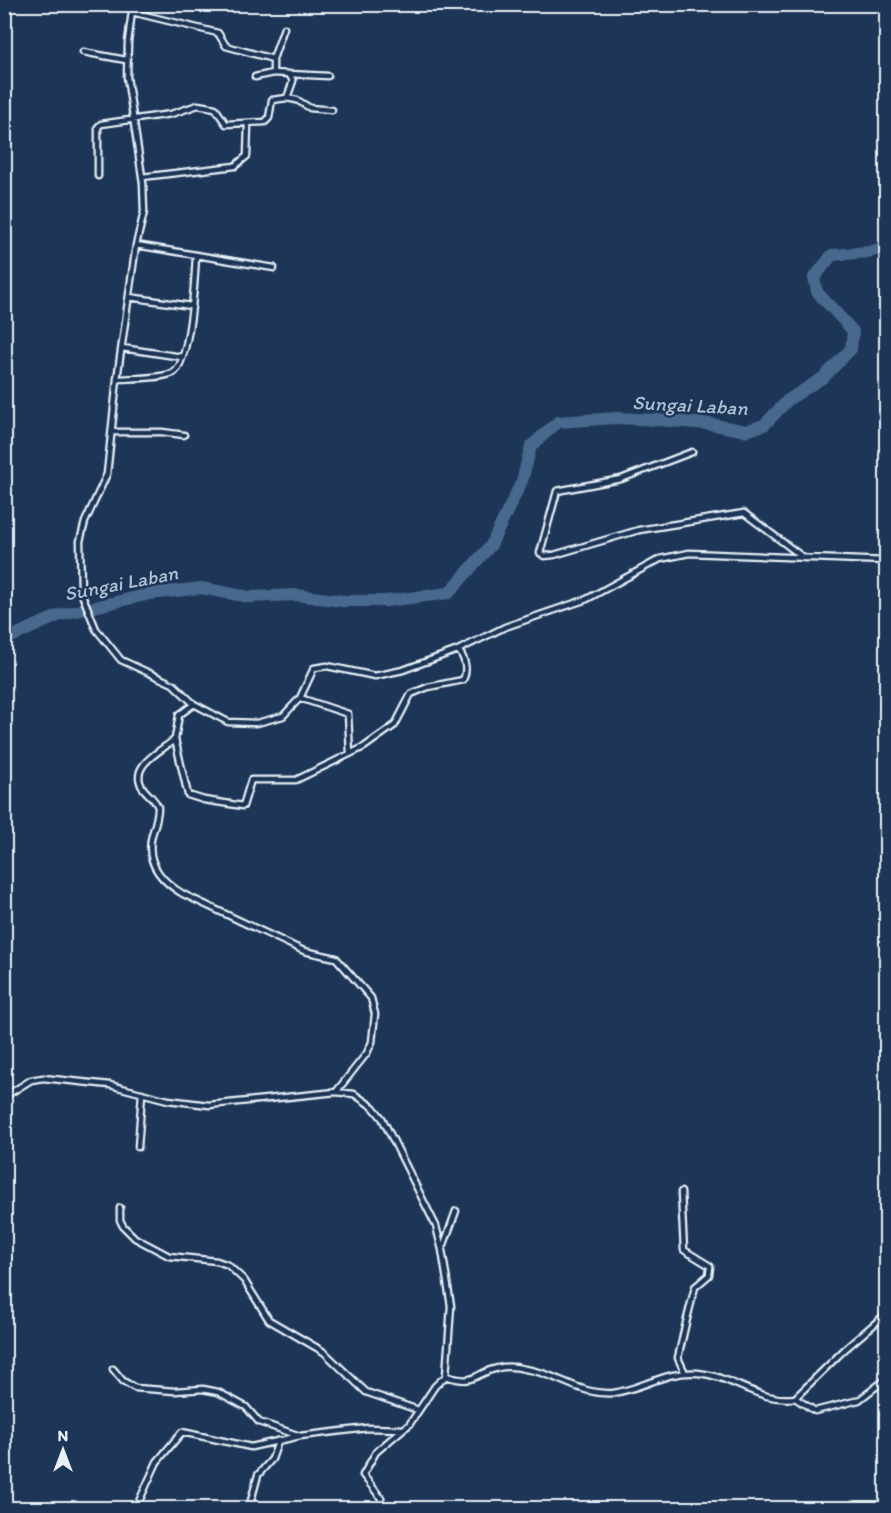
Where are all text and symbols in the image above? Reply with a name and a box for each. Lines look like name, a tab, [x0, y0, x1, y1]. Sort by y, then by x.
water label: Sungai Laban	[632, 390, 749, 420]
water label: Sungai Laban	[62, 560, 181, 606]
north arrow	[33, 1420, 93, 1480]
text: N	[58, 1426, 68, 1445]

